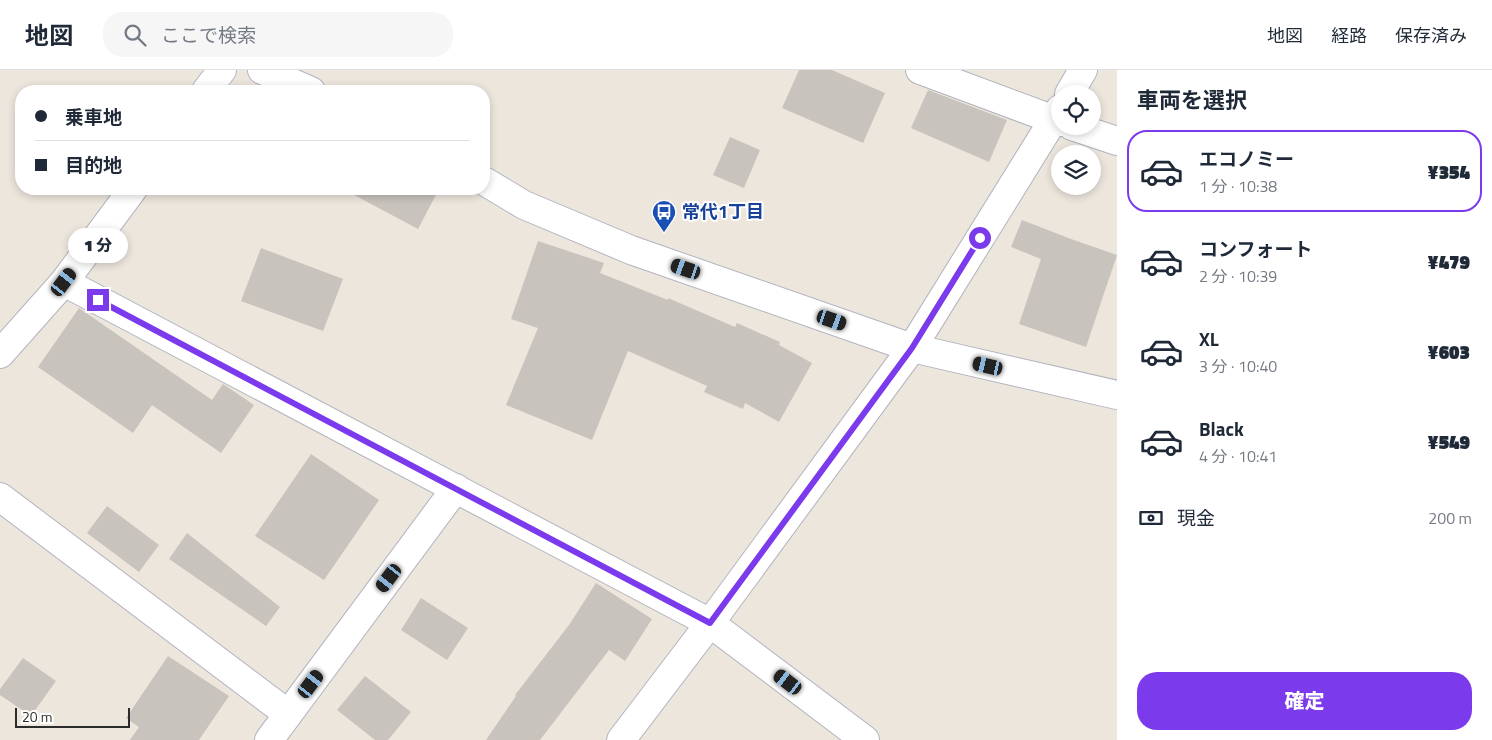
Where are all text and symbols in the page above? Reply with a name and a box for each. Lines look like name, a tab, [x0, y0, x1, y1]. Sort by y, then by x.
search box	[103, 12, 453, 57]
text: 地図	[25, 17, 73, 53]
text: ここで検索	[161, 20, 256, 49]
icon: search	[121, 21, 149, 49]
text: 地図	[1267, 22, 1303, 49]
text: 経路	[1331, 22, 1367, 49]
text: 保存済み	[1395, 22, 1467, 49]
text: 車両を選択	[1137, 83, 1247, 117]
map controls	[1051, 85, 1101, 195]
button: locate	[1051, 85, 1101, 135]
text: 乗車地	[65, 102, 122, 131]
text: エコノミー	[1199, 144, 1294, 173]
button: layers	[1051, 145, 1101, 195]
icon: car	[1139, 149, 1184, 194]
text: 目的地	[65, 150, 122, 179]
text: ¥354	[1428, 157, 1470, 186]
text: 1 分 · 10:38	[1199, 174, 1277, 198]
place label: 常代1丁目	[682, 198, 764, 225]
bus stop icon: 常代1丁目	[651, 199, 677, 233]
route start	[969, 227, 991, 249]
callout: 1 分	[68, 228, 128, 262]
text: 1 分	[84, 233, 112, 257]
text: コンフォート	[1199, 234, 1312, 263]
icon: car	[1139, 239, 1184, 284]
text: ¥479	[1428, 247, 1470, 276]
car	[669, 257, 702, 281]
text: 2 分 · 10:39	[1199, 264, 1277, 288]
car	[48, 266, 79, 298]
route end	[87, 289, 109, 311]
car	[815, 308, 848, 332]
text: XL	[1199, 324, 1219, 353]
icon: car	[1139, 329, 1184, 374]
text: ¥603	[1428, 337, 1470, 366]
text: 3 分 · 10:40	[1199, 354, 1277, 378]
car	[971, 355, 1004, 377]
text: Black	[1199, 414, 1244, 443]
icon: car	[1139, 419, 1184, 464]
text: ¥549	[1428, 427, 1470, 456]
text: 4 分 · 10:41	[1199, 444, 1277, 468]
text: 現金	[1177, 503, 1215, 532]
icon: cash	[1137, 504, 1165, 532]
text: 200 m	[1428, 506, 1472, 530]
car	[373, 562, 404, 594]
car	[771, 667, 804, 697]
car	[295, 668, 326, 700]
button: 確定	[1137, 672, 1472, 730]
scale bar	[15, 705, 130, 728]
text: 20 m	[22, 706, 52, 727]

